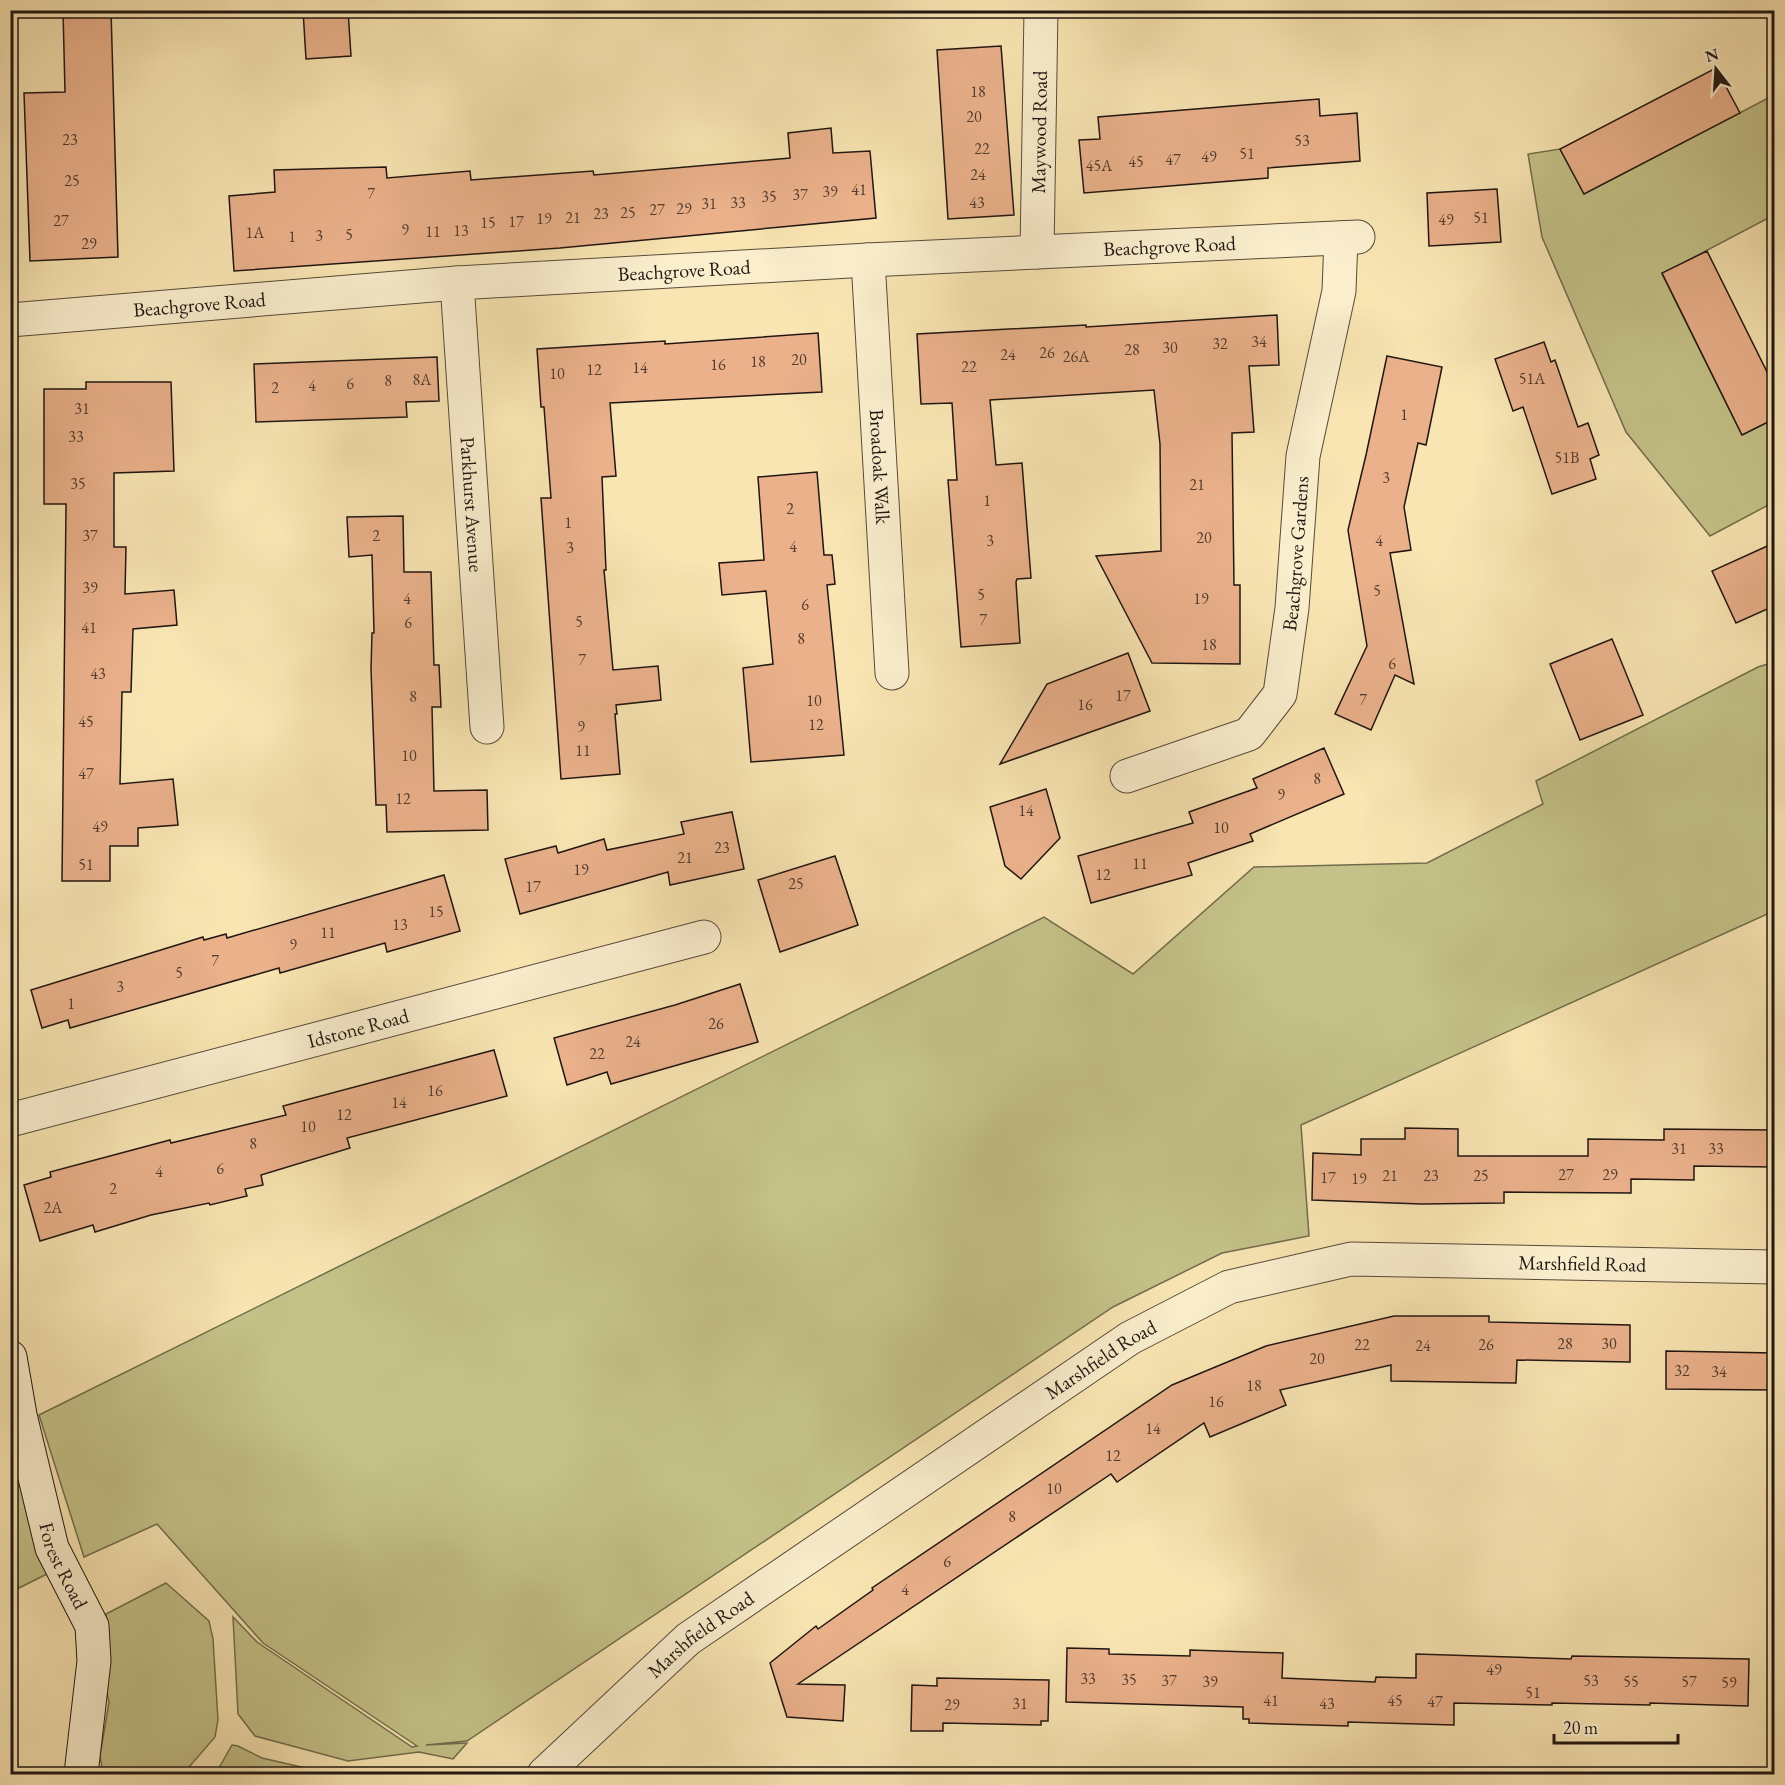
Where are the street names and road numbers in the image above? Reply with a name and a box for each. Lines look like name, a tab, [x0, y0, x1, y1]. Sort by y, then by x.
street label: Maywood Road	[1025, 69, 1053, 194]
street label: Beachgrove Road	[1102, 230, 1237, 262]
street label: Beachgrove Road	[617, 254, 752, 287]
street label: Beachgrove Road	[132, 286, 268, 323]
street label: Broadoak Walk	[864, 408, 896, 526]
street label: Parkhurst Avenue	[454, 436, 490, 573]
street label: Beachgrove Gardens	[1276, 475, 1315, 633]
street label: Idstone Road	[305, 1002, 412, 1054]
street label: Marshfield Road	[1518, 1249, 1647, 1278]
street label: Marshfield Road	[1040, 1313, 1162, 1405]
street label: Forest Road	[33, 1520, 94, 1614]
street label: Marshfield Road	[642, 1585, 759, 1684]

